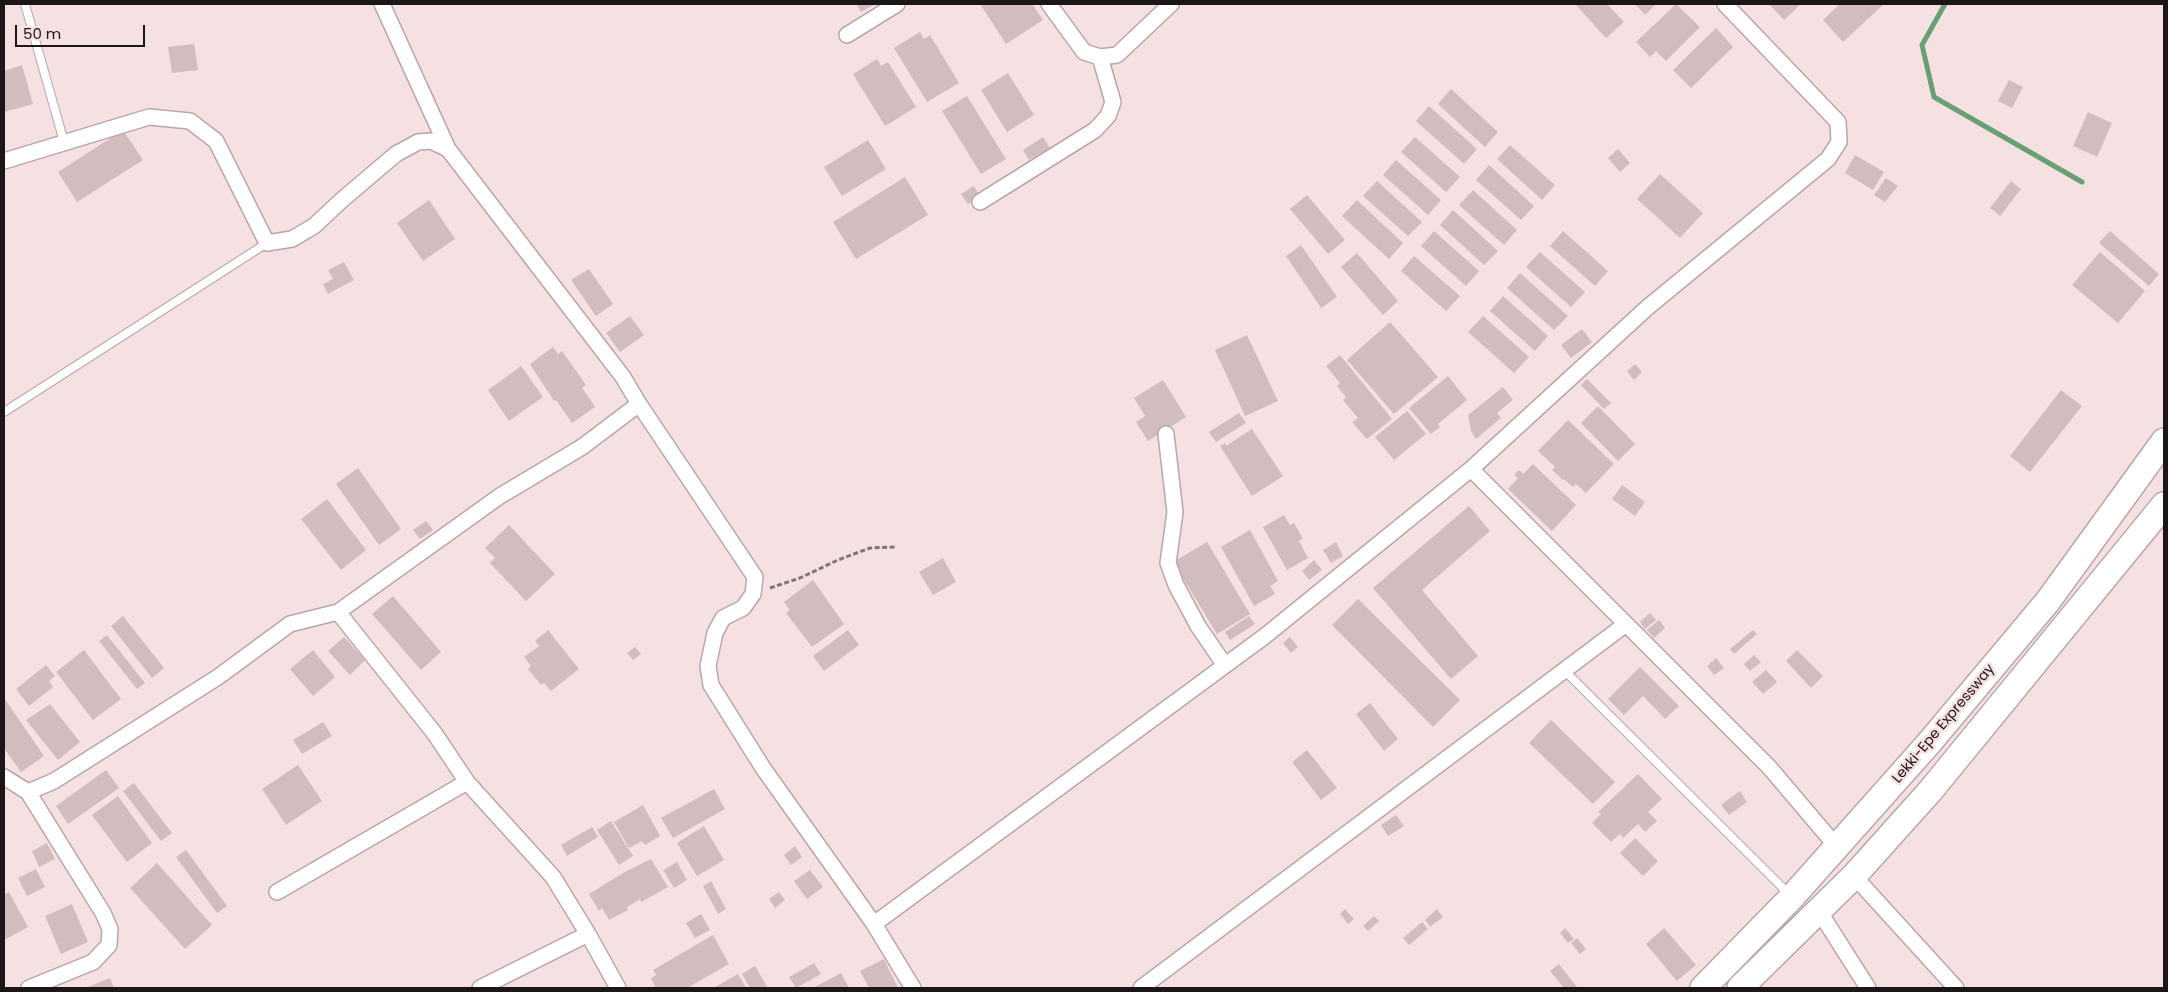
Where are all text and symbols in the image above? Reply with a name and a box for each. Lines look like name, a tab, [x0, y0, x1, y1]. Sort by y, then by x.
scale bar	[18, 15, 148, 47]
text: 50 m	[23, 23, 61, 44]
street label: Lekki-Epe Expressway	[1889, 661, 1999, 787]

